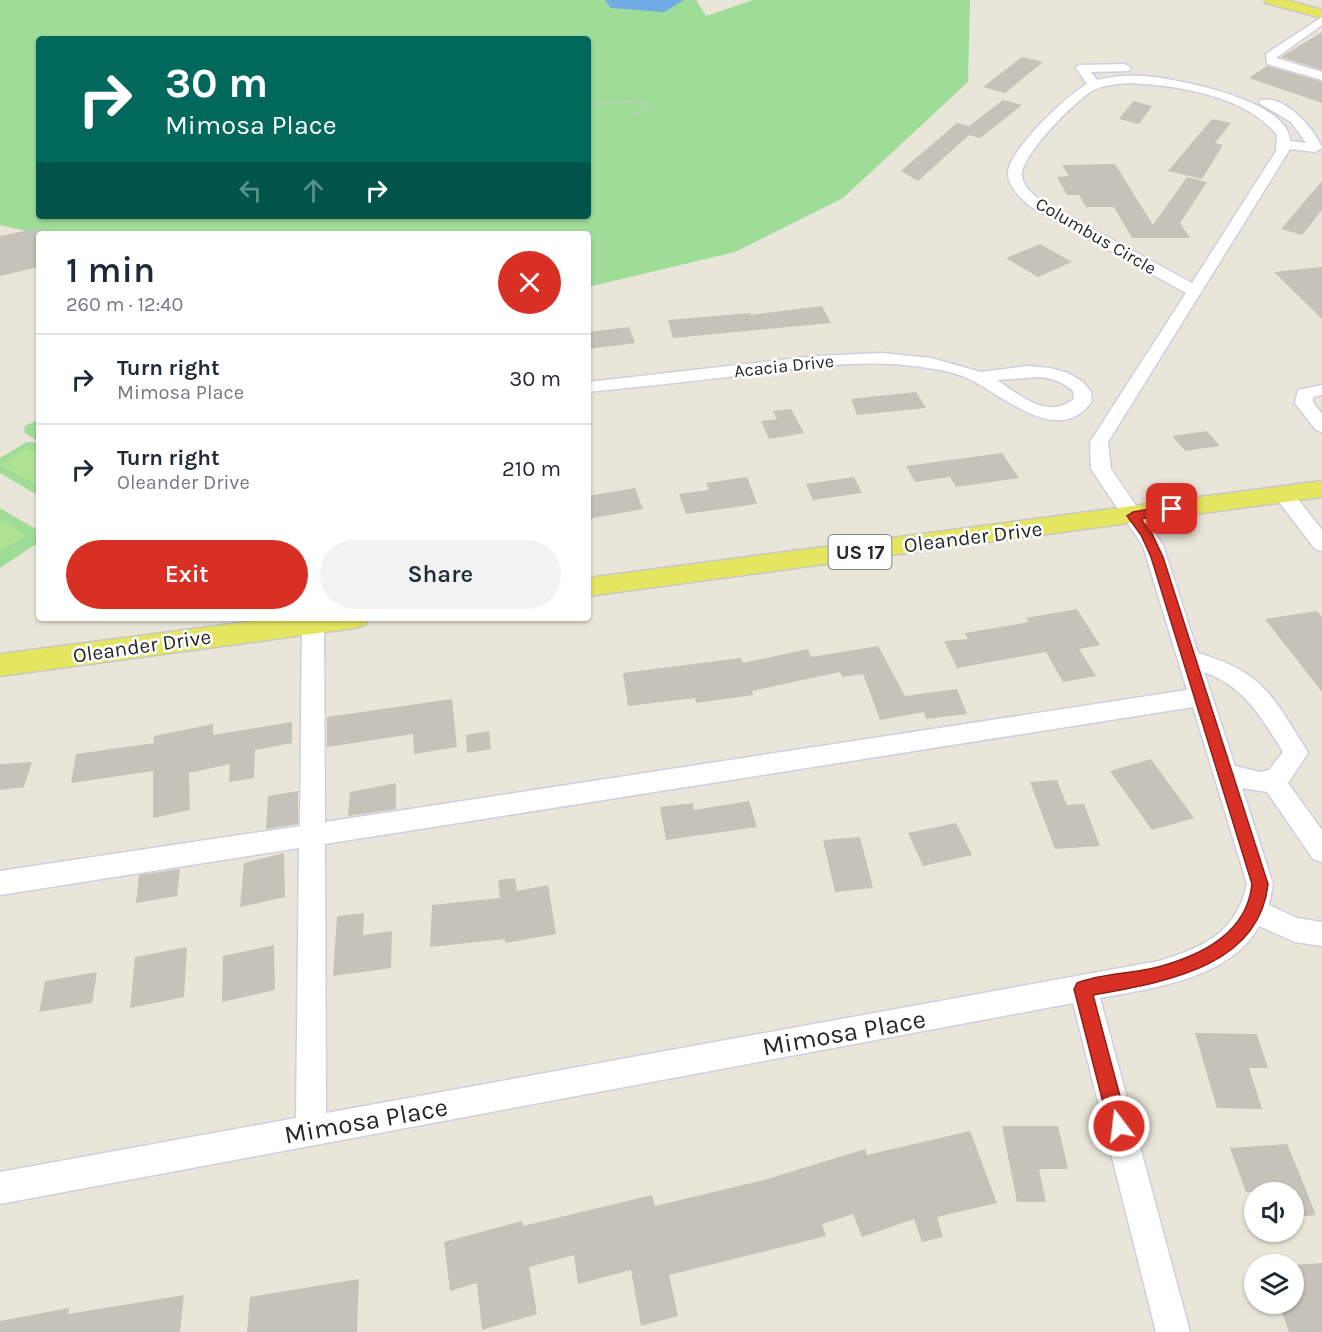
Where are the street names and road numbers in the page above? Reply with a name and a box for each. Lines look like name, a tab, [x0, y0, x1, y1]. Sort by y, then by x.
street label: Columbus Circle	[1032, 193, 1160, 279]
street label: Acacia Drive	[733, 350, 835, 382]
street label: Oleander Drive	[902, 517, 1044, 557]
road number: US 17	[828, 535, 892, 569]
street label: Oleander Drive	[71, 624, 213, 668]
street label: Mimosa Place	[760, 1003, 928, 1063]
street label: Mimosa Place	[282, 1091, 450, 1151]

